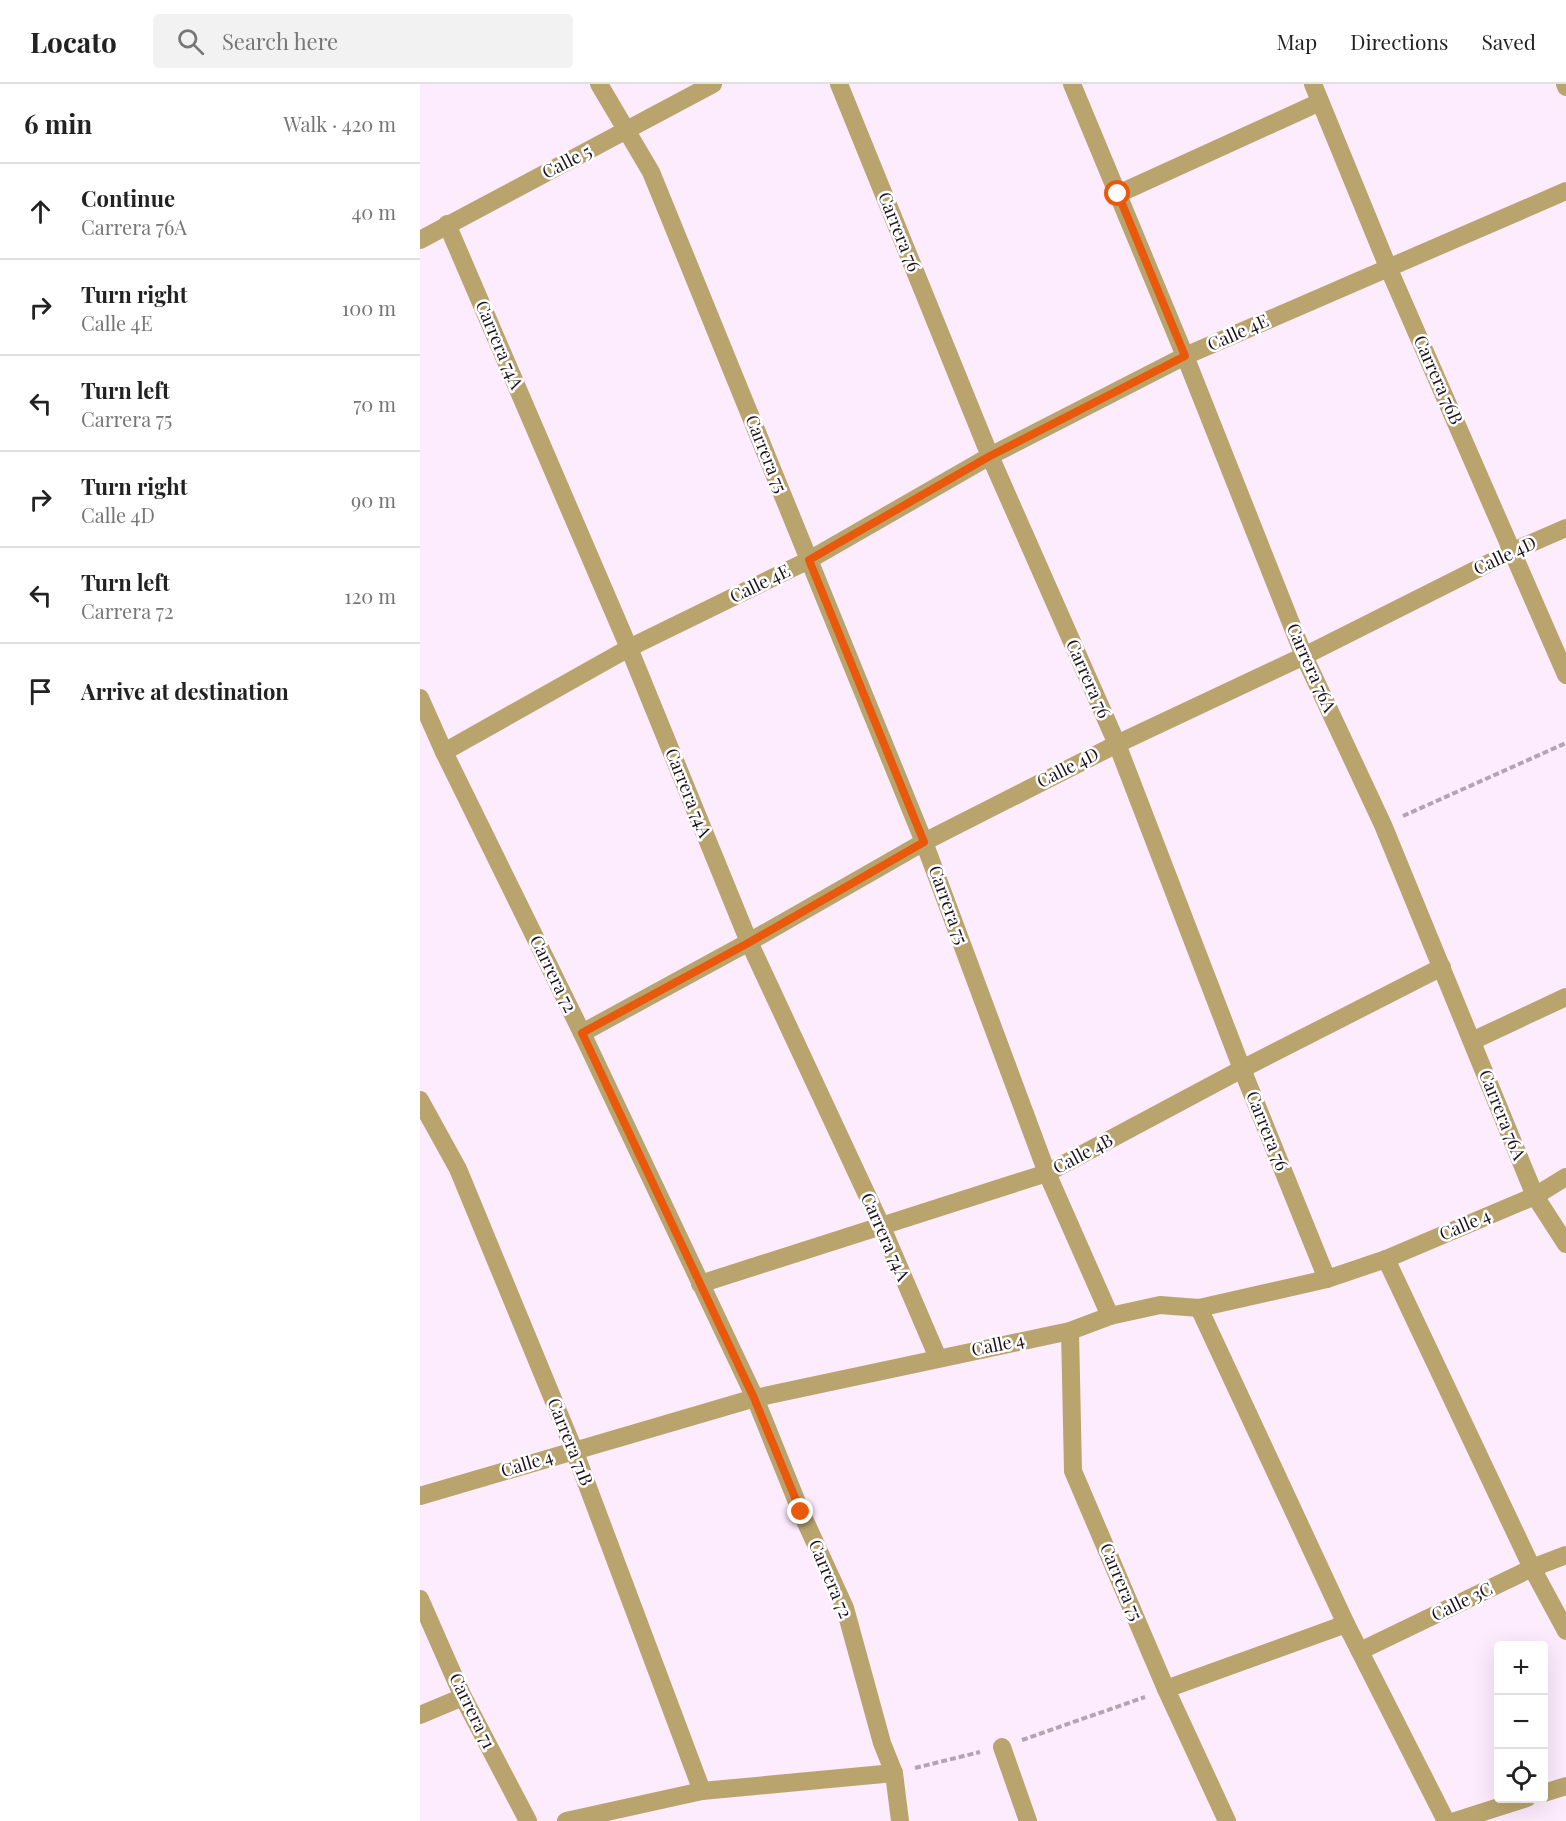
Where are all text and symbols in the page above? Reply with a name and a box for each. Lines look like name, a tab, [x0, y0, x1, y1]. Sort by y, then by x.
search box	[153, 14, 573, 68]
text: Locato	[30, 23, 117, 60]
icon: search	[174, 25, 207, 58]
text: Search here	[222, 26, 338, 56]
text: Map	[1276, 27, 1317, 55]
text: Directions	[1350, 27, 1448, 55]
text: Saved	[1481, 27, 1536, 55]
text: 6 min	[24, 106, 92, 141]
text: Walk · 420 m	[283, 110, 396, 137]
street label: Calle 5	[538, 138, 595, 184]
route start	[1104, 180, 1130, 206]
text: Continue	[81, 183, 175, 213]
street label: Carrera 76	[873, 188, 927, 275]
icon: ahead	[24, 195, 57, 228]
text: 40 m	[351, 198, 396, 225]
text: Carrera 76A	[81, 213, 187, 240]
text: Turn right	[81, 279, 187, 309]
icon: right	[24, 291, 57, 324]
text: 100 m	[342, 294, 396, 321]
street label: Carrera 74A	[470, 297, 530, 393]
street label: Calle 4E	[1203, 308, 1272, 356]
text: Calle 4E	[81, 309, 153, 336]
street label: Carrera 76B	[1409, 331, 1469, 428]
text: Turn left	[81, 375, 170, 405]
icon: left	[24, 387, 57, 420]
text: 70 m	[353, 390, 396, 417]
text: Carrera 75	[81, 405, 172, 432]
street label: Carrera 75	[740, 411, 793, 496]
text: Turn right	[81, 471, 187, 501]
icon: right	[24, 483, 57, 516]
text: 90 m	[351, 486, 396, 513]
text: Calle 4D	[81, 501, 155, 528]
street label: Calle 4D	[1469, 530, 1540, 580]
street label: Calle 4E	[725, 558, 794, 608]
text: Turn left	[81, 567, 170, 597]
icon: left	[24, 579, 57, 612]
text: 120 m	[344, 582, 396, 609]
text: Carrera 72	[81, 597, 174, 624]
street label: Carrera 76A	[1282, 619, 1343, 717]
street label: Carrera 76	[1061, 635, 1117, 722]
icon: arrive	[24, 675, 57, 708]
text: Arrive at destination	[81, 676, 289, 706]
street label: Calle 4D	[1032, 741, 1103, 793]
street label: Carrera 74A	[660, 744, 718, 841]
street label: Carrera 75	[924, 862, 974, 947]
street label: Carrera 72	[525, 931, 583, 1016]
street label: Carrera 76A	[1474, 1066, 1532, 1164]
street label: Carrera 76	[1241, 1087, 1295, 1174]
street label: Calle 4B	[1048, 1127, 1117, 1179]
street label: Carrera 74A	[856, 1189, 916, 1285]
street label: Calle 4	[1435, 1203, 1494, 1246]
street label: Calle 4	[969, 1327, 1027, 1361]
street label: Carrera 71B	[542, 1394, 599, 1489]
street label: Calle 4	[498, 1444, 556, 1482]
route end	[787, 1498, 813, 1524]
street label: Carrera 72	[804, 1536, 858, 1622]
street label: Carrera 75	[1095, 1539, 1149, 1624]
street label: Calle 3C	[1427, 1576, 1496, 1626]
map controls	[1494, 1641, 1548, 1803]
button: +	[1494, 1641, 1548, 1695]
street label: Carrera 71	[444, 1669, 502, 1753]
button: −	[1494, 1695, 1548, 1749]
button: locate	[1494, 1749, 1548, 1803]

